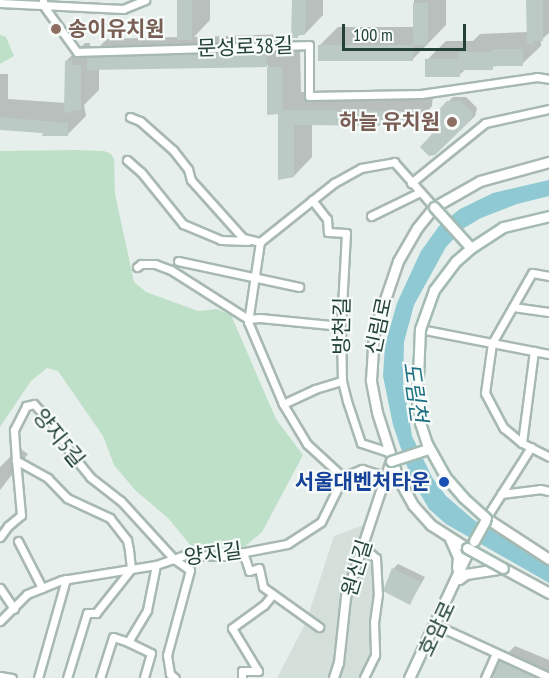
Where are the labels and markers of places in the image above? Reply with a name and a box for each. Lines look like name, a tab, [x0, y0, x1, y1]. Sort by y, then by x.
place label: 송이유치원	[68, 16, 165, 42]
marker: 송이유치원	[49, 22, 63, 36]
place label: 하늘 유치원	[339, 109, 440, 135]
marker: 하늘 유치원	[445, 115, 459, 129]
place label: 서울대벤처타운	[295, 469, 430, 495]
marker: 서울대벤처타운	[435, 473, 453, 491]

